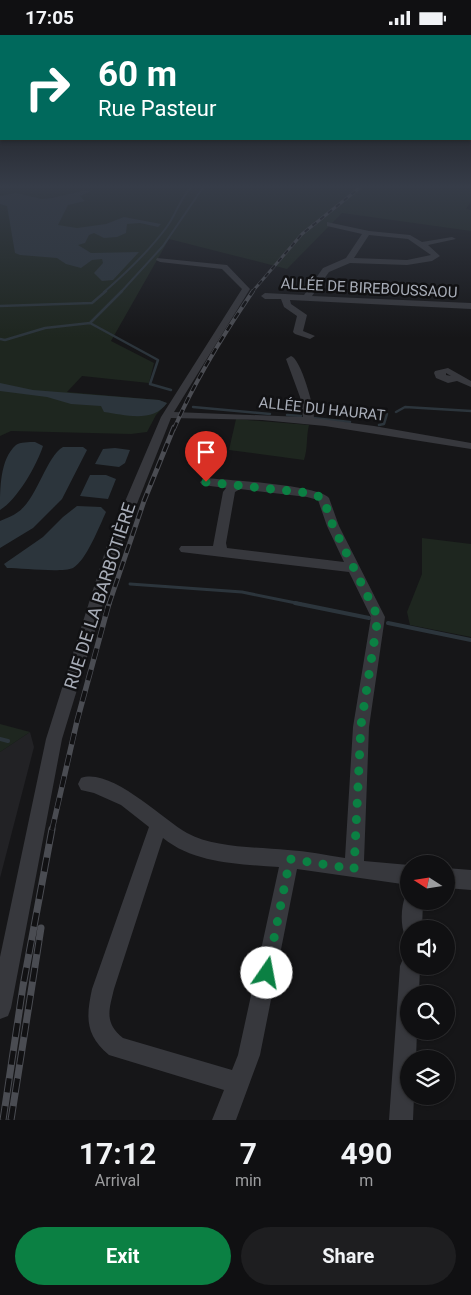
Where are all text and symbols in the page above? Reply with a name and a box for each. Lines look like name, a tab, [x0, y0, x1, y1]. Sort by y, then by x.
text: 17:05	[25, 6, 74, 29]
text: 60 m	[98, 54, 177, 95]
icon: right	[15, 55, 80, 120]
text: Rue Pasteur	[98, 96, 216, 121]
street label: ALLÉE DE BIREBOUSSAOU	[280, 274, 458, 302]
street label: ALLÉE DU HAURAT	[258, 393, 386, 425]
pin	[185, 431, 227, 482]
icon: arrive	[192, 438, 220, 466]
street label: RUE DE LA BARBOTIÈRE	[59, 500, 140, 692]
north arrow	[400, 855, 455, 910]
map controls	[400, 855, 455, 1105]
button: sound	[400, 920, 455, 975]
position arrow	[240, 946, 292, 998]
button: search	[400, 985, 455, 1040]
button: layers	[400, 1050, 455, 1105]
text: 17:12	[79, 1136, 156, 1171]
text: 7	[240, 1136, 257, 1171]
text: 490	[341, 1136, 392, 1171]
text: Arrival	[95, 1171, 140, 1190]
text: min	[235, 1171, 262, 1190]
text: m	[359, 1171, 373, 1190]
button: Exit	[15, 1227, 231, 1285]
button: Share	[241, 1227, 456, 1285]

